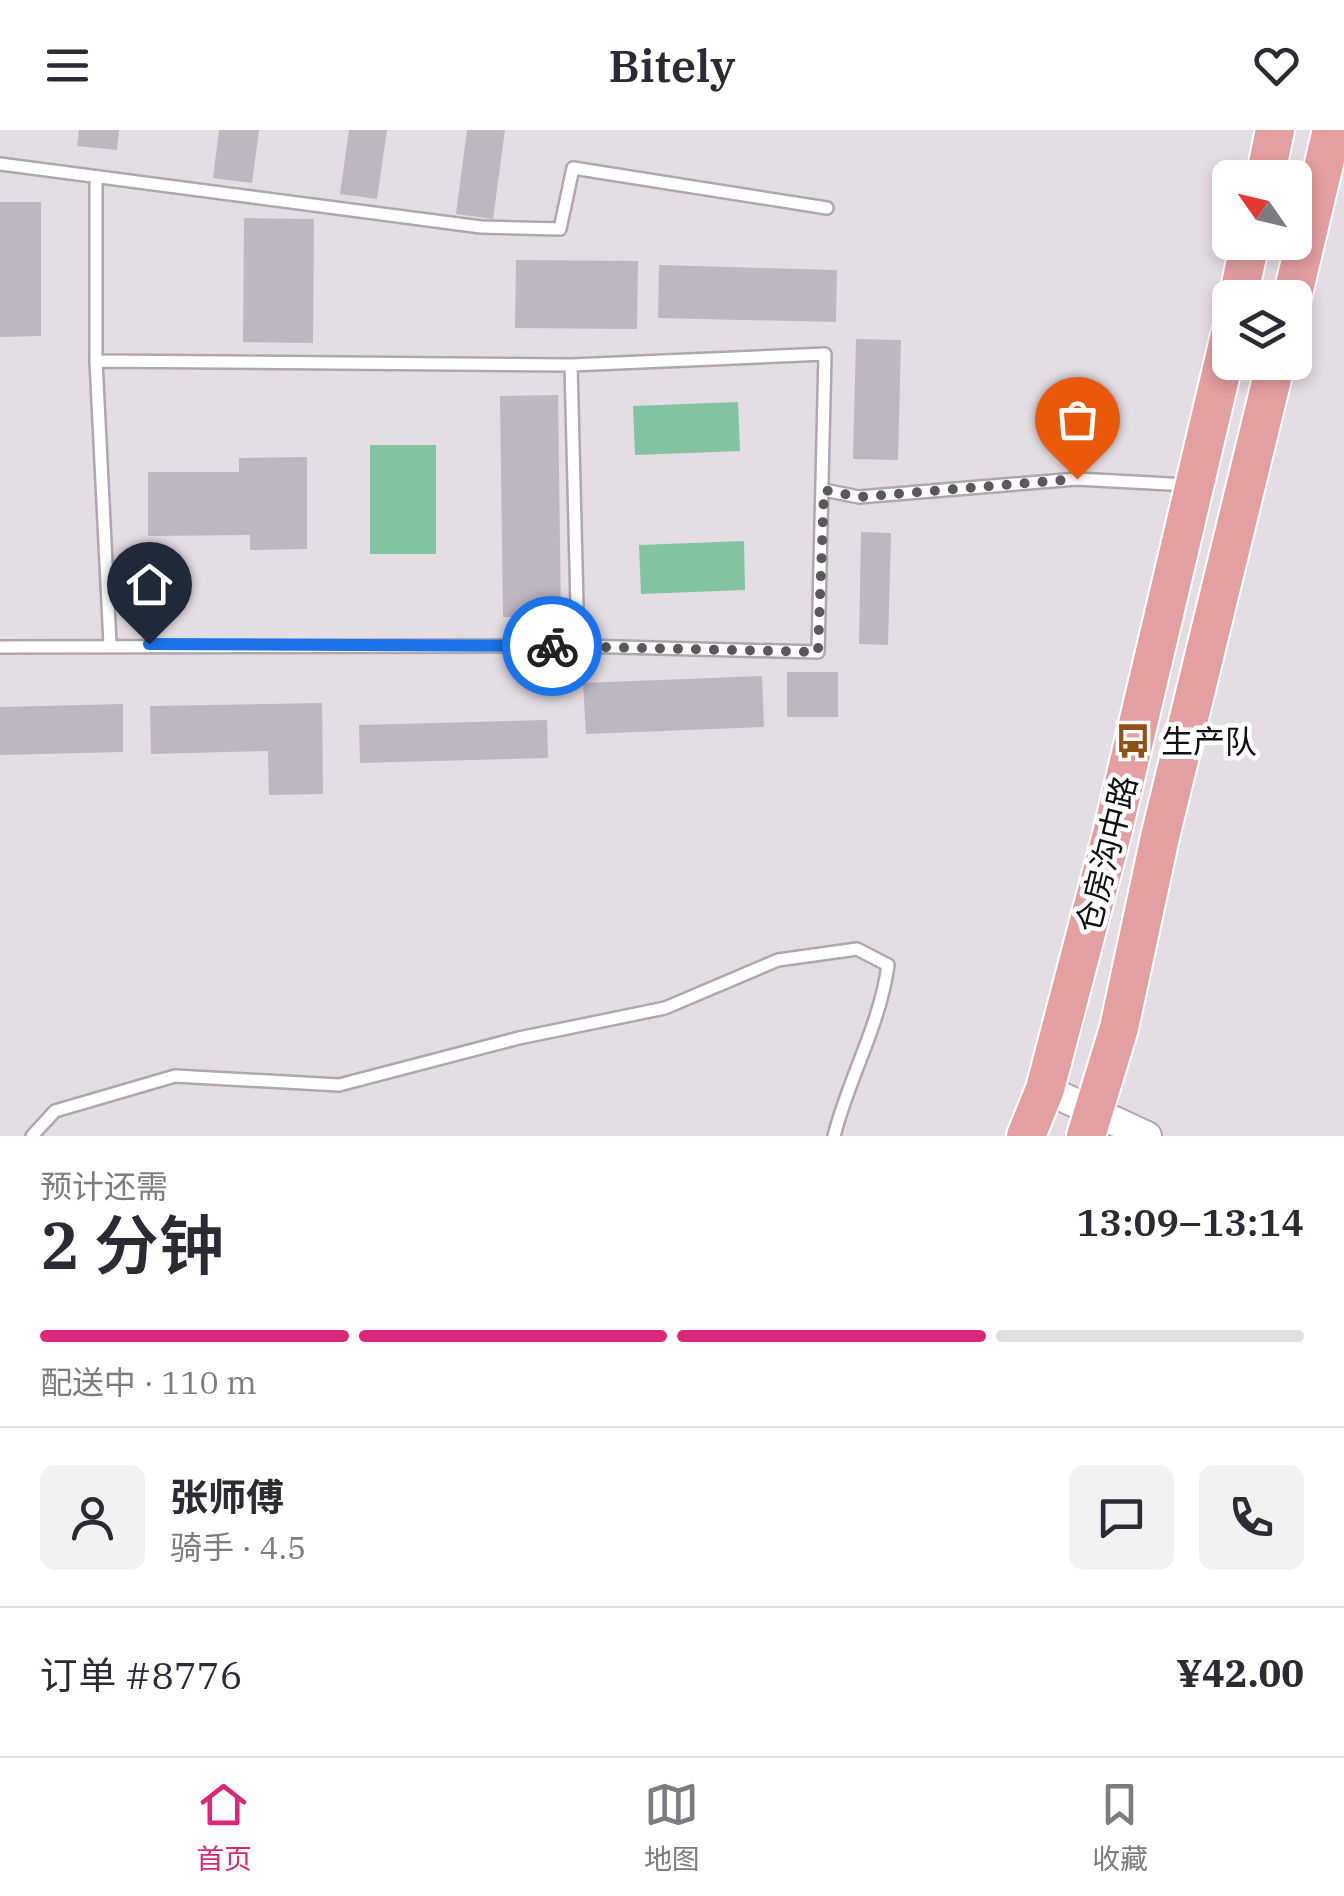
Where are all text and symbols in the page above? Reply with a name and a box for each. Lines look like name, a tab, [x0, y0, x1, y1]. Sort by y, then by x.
text: Bitely	[608, 36, 736, 94]
icon: menu	[40, 38, 95, 93]
icon: heart	[1249, 38, 1304, 93]
north arrow	[1212, 160, 1312, 260]
map controls	[1212, 160, 1312, 380]
button: layers	[1212, 280, 1312, 380]
pin	[1035, 377, 1120, 480]
icon: bag	[1050, 392, 1105, 447]
pin	[107, 542, 192, 645]
icon: home	[122, 557, 177, 612]
courier	[502, 596, 602, 696]
icon: bike	[525, 619, 580, 674]
place label: 生产队	[1161, 720, 1257, 762]
bus stop icon: 生产队	[1114, 722, 1152, 760]
street label: 仓房沟中路	[1066, 771, 1146, 937]
text: 预计还需	[40, 1165, 168, 1207]
text: 13:09–13:14	[1077, 1197, 1304, 1246]
text: 2 分钟	[40, 1202, 224, 1287]
text: 配送中 · 110 m	[40, 1361, 257, 1403]
button: person	[40, 1465, 145, 1570]
button: chat	[1069, 1465, 1174, 1570]
button: phone	[1199, 1465, 1304, 1570]
text: 张师傅	[170, 1472, 284, 1521]
text: 骑手 · 4.5	[170, 1526, 306, 1568]
text: ¥42.00	[1176, 1648, 1304, 1697]
text: 订单 #8776	[40, 1650, 242, 1699]
tab: 首页	[196, 1777, 252, 1877]
tab: 地图	[644, 1777, 700, 1877]
tab: 收藏	[1092, 1777, 1148, 1877]

